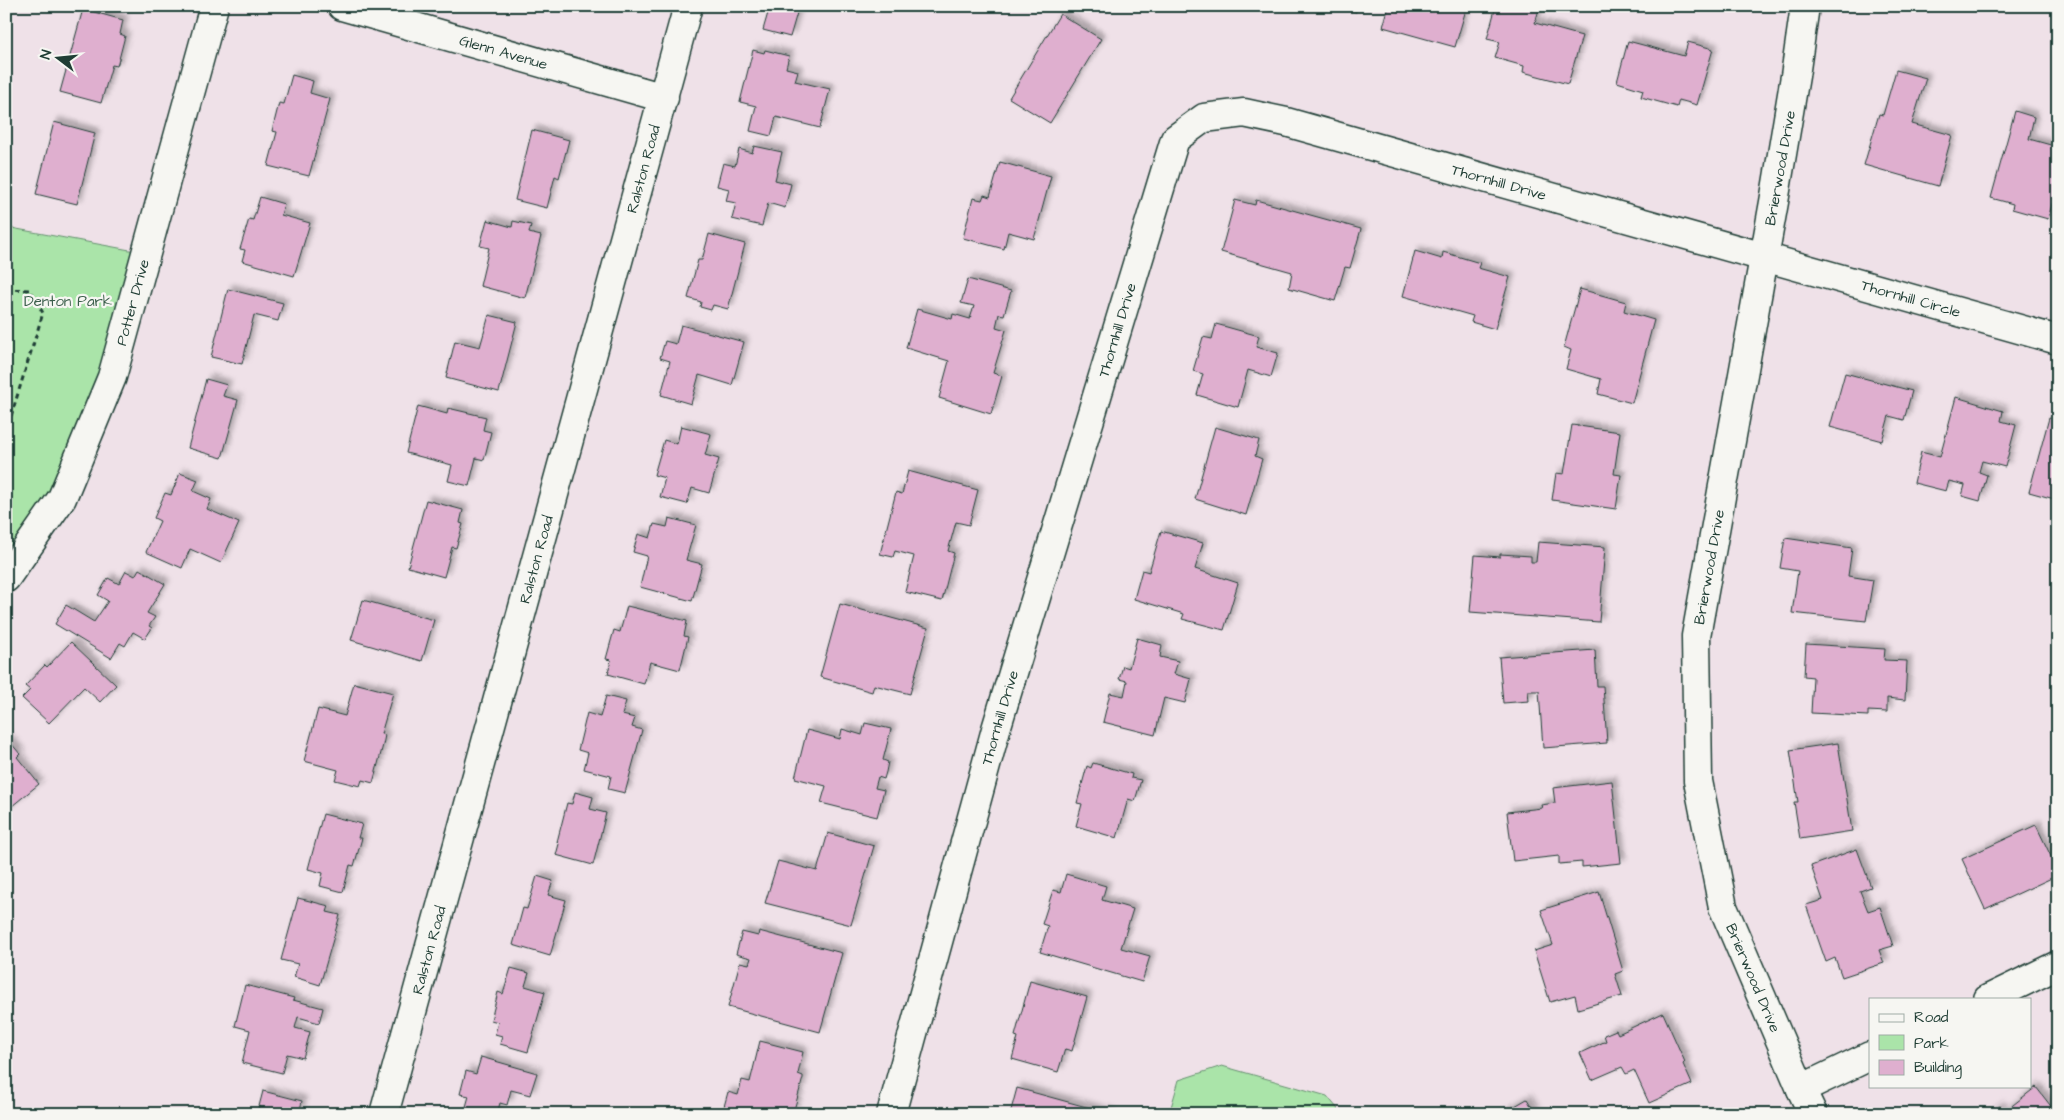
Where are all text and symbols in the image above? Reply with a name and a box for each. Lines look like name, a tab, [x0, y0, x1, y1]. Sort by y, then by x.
street label: Glenn Avenue	[457, 30, 550, 75]
north arrow	[32, 32, 82, 82]
text: N	[36, 48, 57, 62]
street label: Brierwood Drive	[1760, 109, 1801, 227]
street label: Ralston Road	[622, 122, 666, 216]
street label: Thornhill Drive	[1449, 159, 1549, 206]
street label: Potter Drive	[111, 257, 155, 348]
street label: Thornhill Circle	[1858, 275, 1963, 323]
street label: Thornhill Drive	[1093, 280, 1142, 380]
park label: Denton Park	[24, 291, 112, 312]
street label: Brierwood Drive	[1689, 508, 1730, 626]
street label: Ralston Road	[514, 513, 559, 606]
street label: Thornhill Drive	[977, 668, 1024, 767]
street label: Ralston Road	[407, 903, 452, 997]
street label: Brierwood Drive	[1720, 920, 1786, 1036]
legend	[1869, 998, 2032, 1088]
text: Road	[1914, 1007, 1949, 1028]
text: Park	[1914, 1033, 1949, 1054]
text: Building	[1914, 1057, 1962, 1079]

